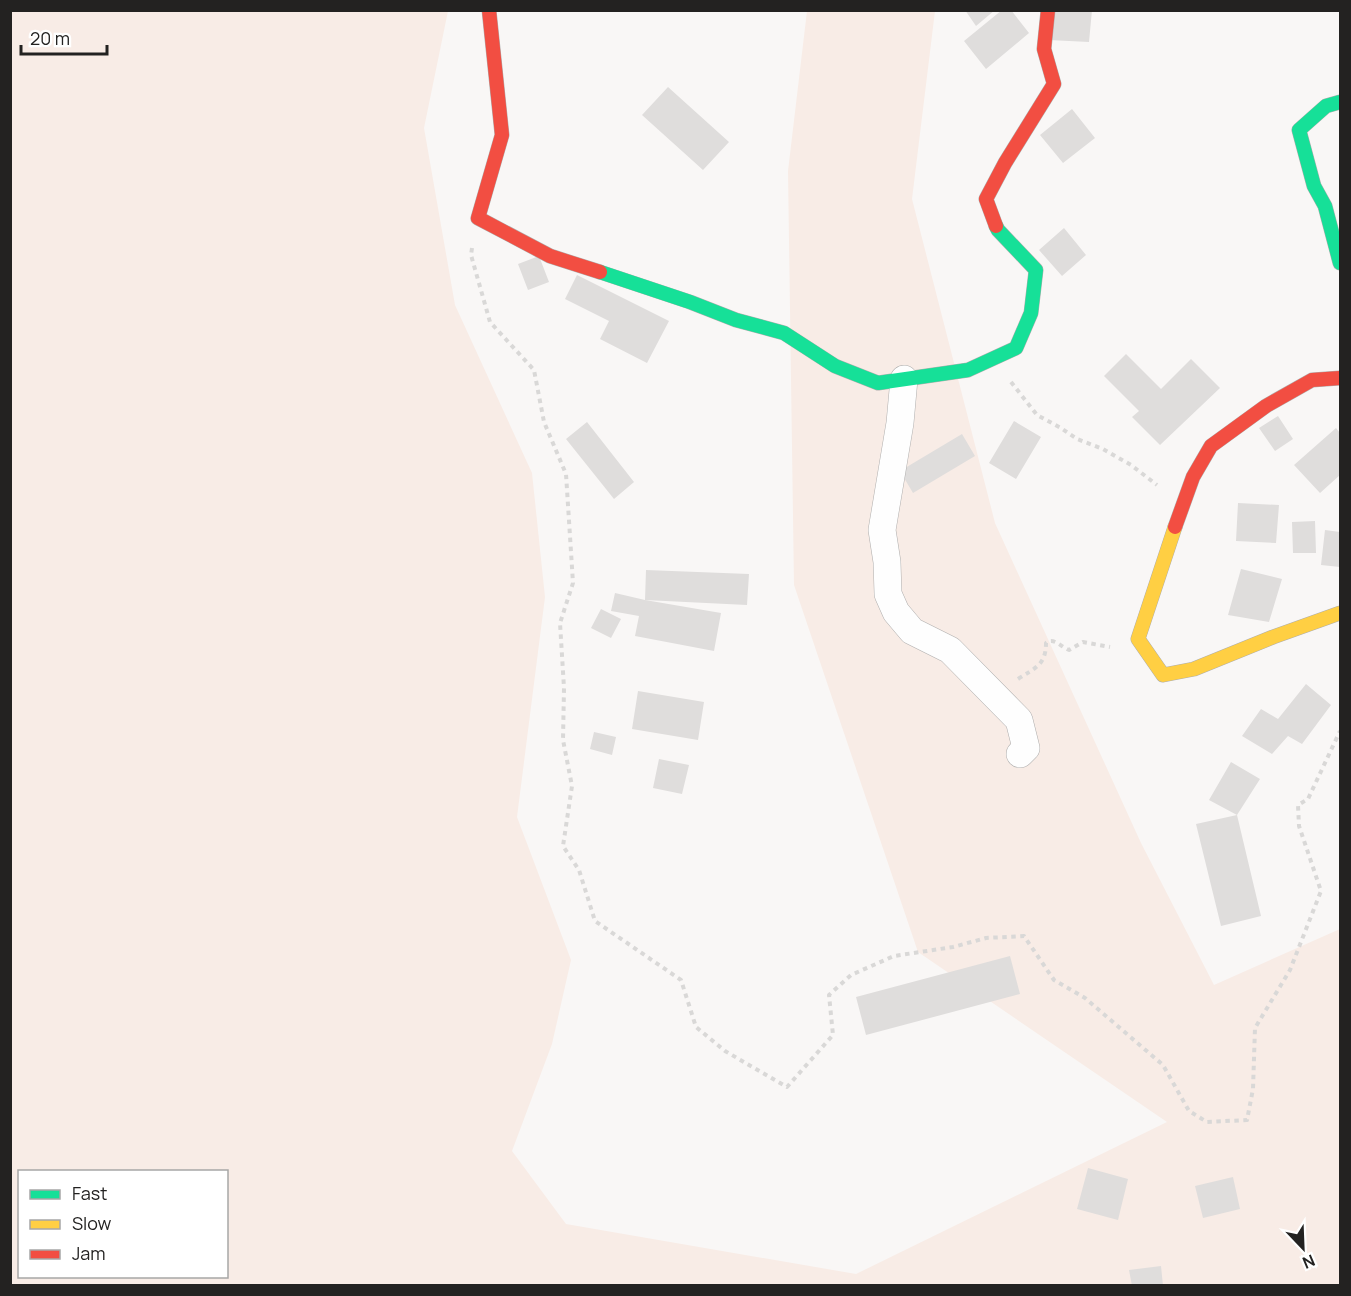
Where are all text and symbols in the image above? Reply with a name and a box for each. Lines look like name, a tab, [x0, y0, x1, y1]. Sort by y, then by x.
scale bar	[21, 18, 106, 56]
text: 20 m	[30, 26, 70, 50]
legend	[18, 1170, 228, 1278]
text: Fast	[72, 1181, 107, 1205]
text: Slow	[72, 1211, 112, 1235]
north arrow	[1273, 1218, 1333, 1278]
text: Jam	[72, 1241, 106, 1265]
text: N	[1299, 1249, 1318, 1274]

